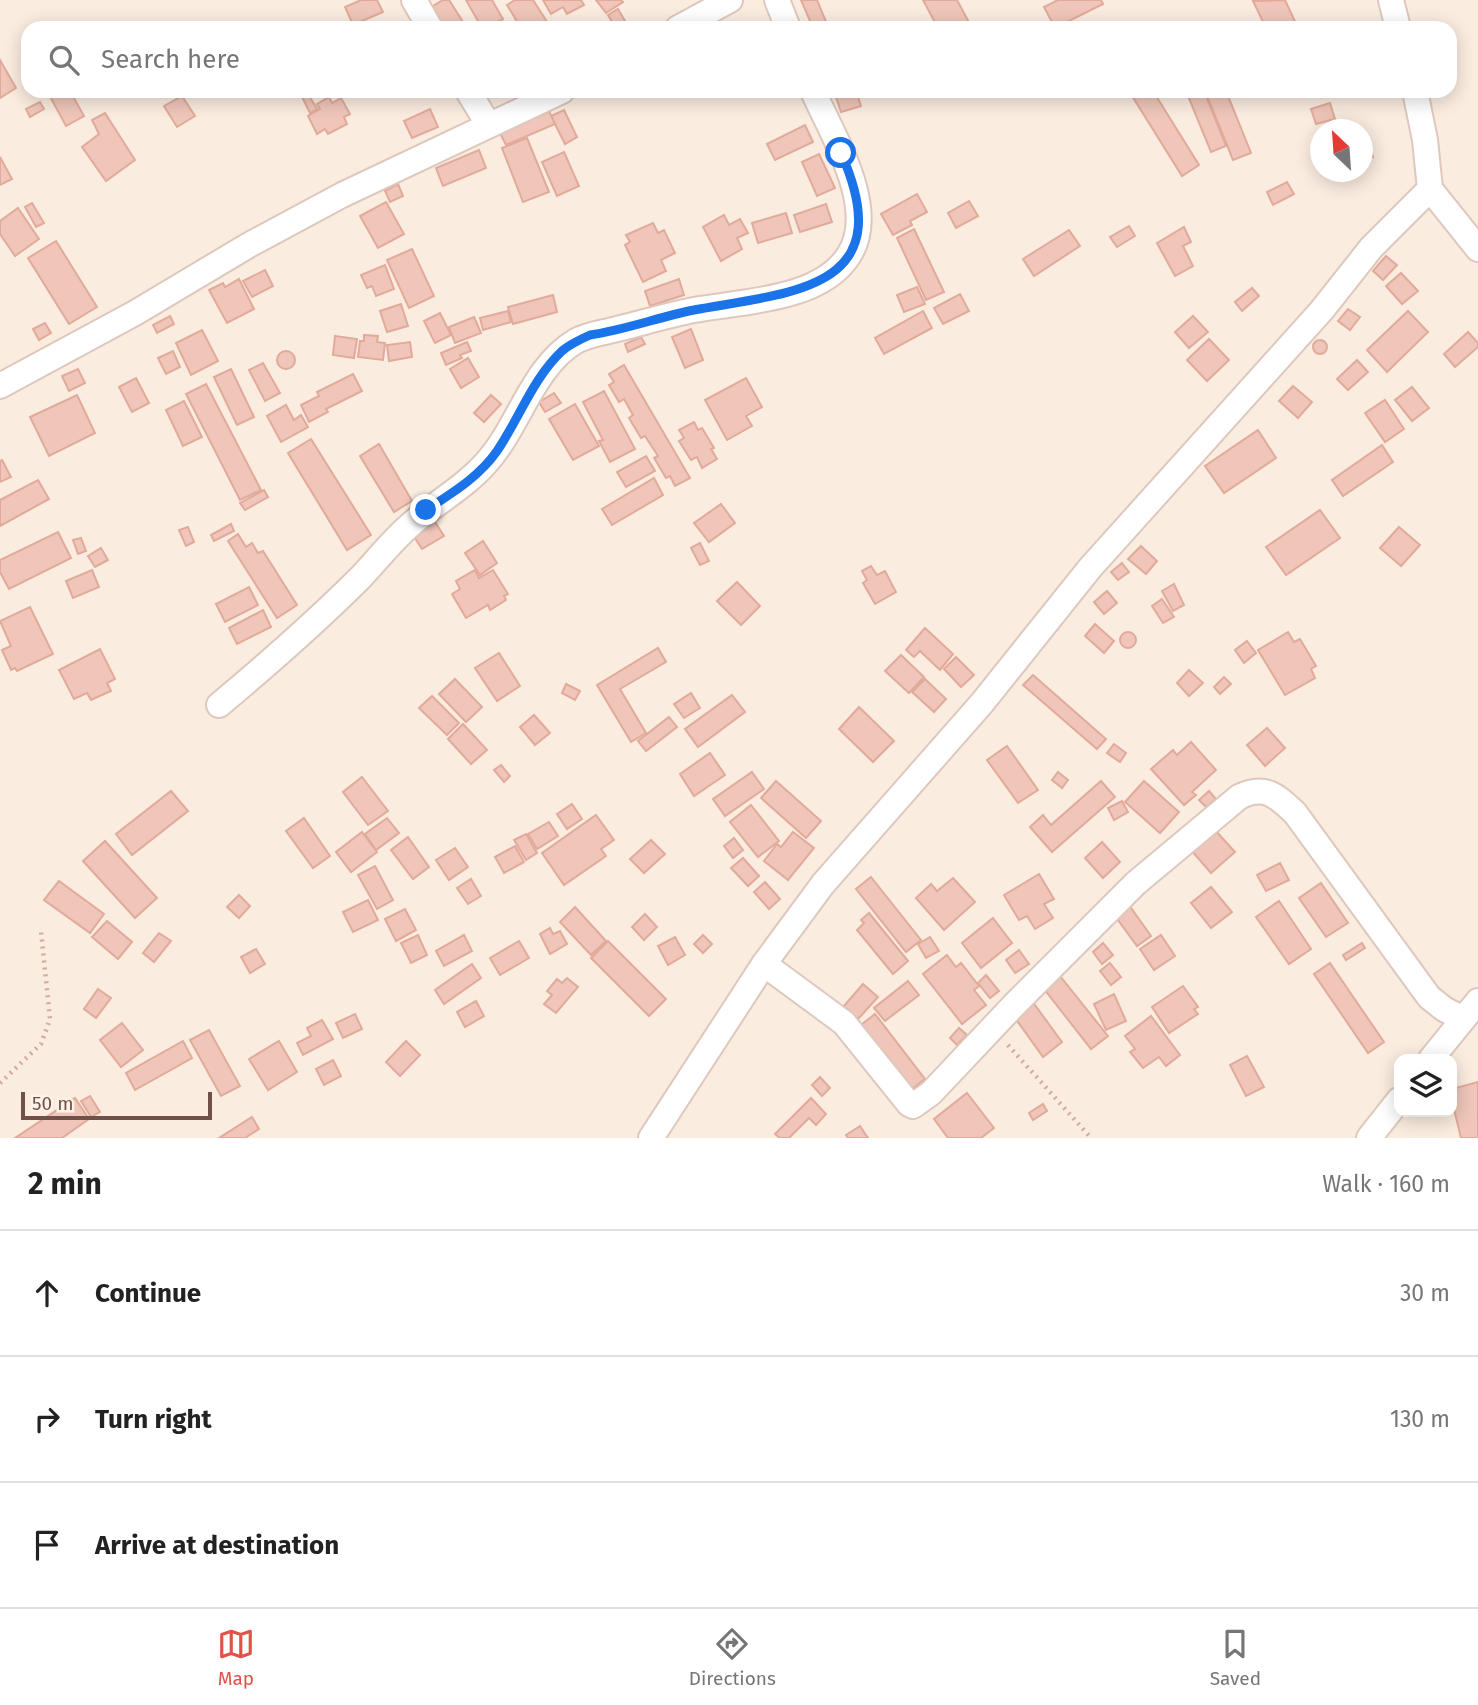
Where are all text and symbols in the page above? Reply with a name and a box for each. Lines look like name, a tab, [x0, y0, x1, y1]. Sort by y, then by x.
search box	[21, 21, 1457, 98]
icon: search	[45, 41, 83, 79]
text: Search here	[101, 44, 240, 75]
north arrow	[1310, 119, 1373, 182]
route start	[825, 137, 856, 168]
route end	[410, 494, 441, 525]
map controls	[1394, 1054, 1457, 1117]
button: layers	[1394, 1054, 1457, 1117]
scale bar	[21, 1089, 212, 1121]
text: 50 m	[32, 1092, 73, 1115]
text: 2 min	[28, 1166, 102, 1202]
text: Walk · 160 m	[1322, 1170, 1450, 1198]
icon: ahead	[28, 1274, 66, 1312]
text: Continue	[95, 1278, 201, 1309]
text: 30 m	[1400, 1279, 1450, 1307]
icon: right	[28, 1400, 66, 1438]
text: Turn right	[95, 1404, 212, 1435]
text: 130 m	[1390, 1405, 1450, 1433]
icon: arrive	[28, 1526, 66, 1564]
text: Arrive at destination	[95, 1530, 339, 1561]
tab: Map	[217, 1625, 255, 1690]
tab: Directions	[689, 1625, 776, 1690]
tab: Saved	[1210, 1625, 1261, 1690]

